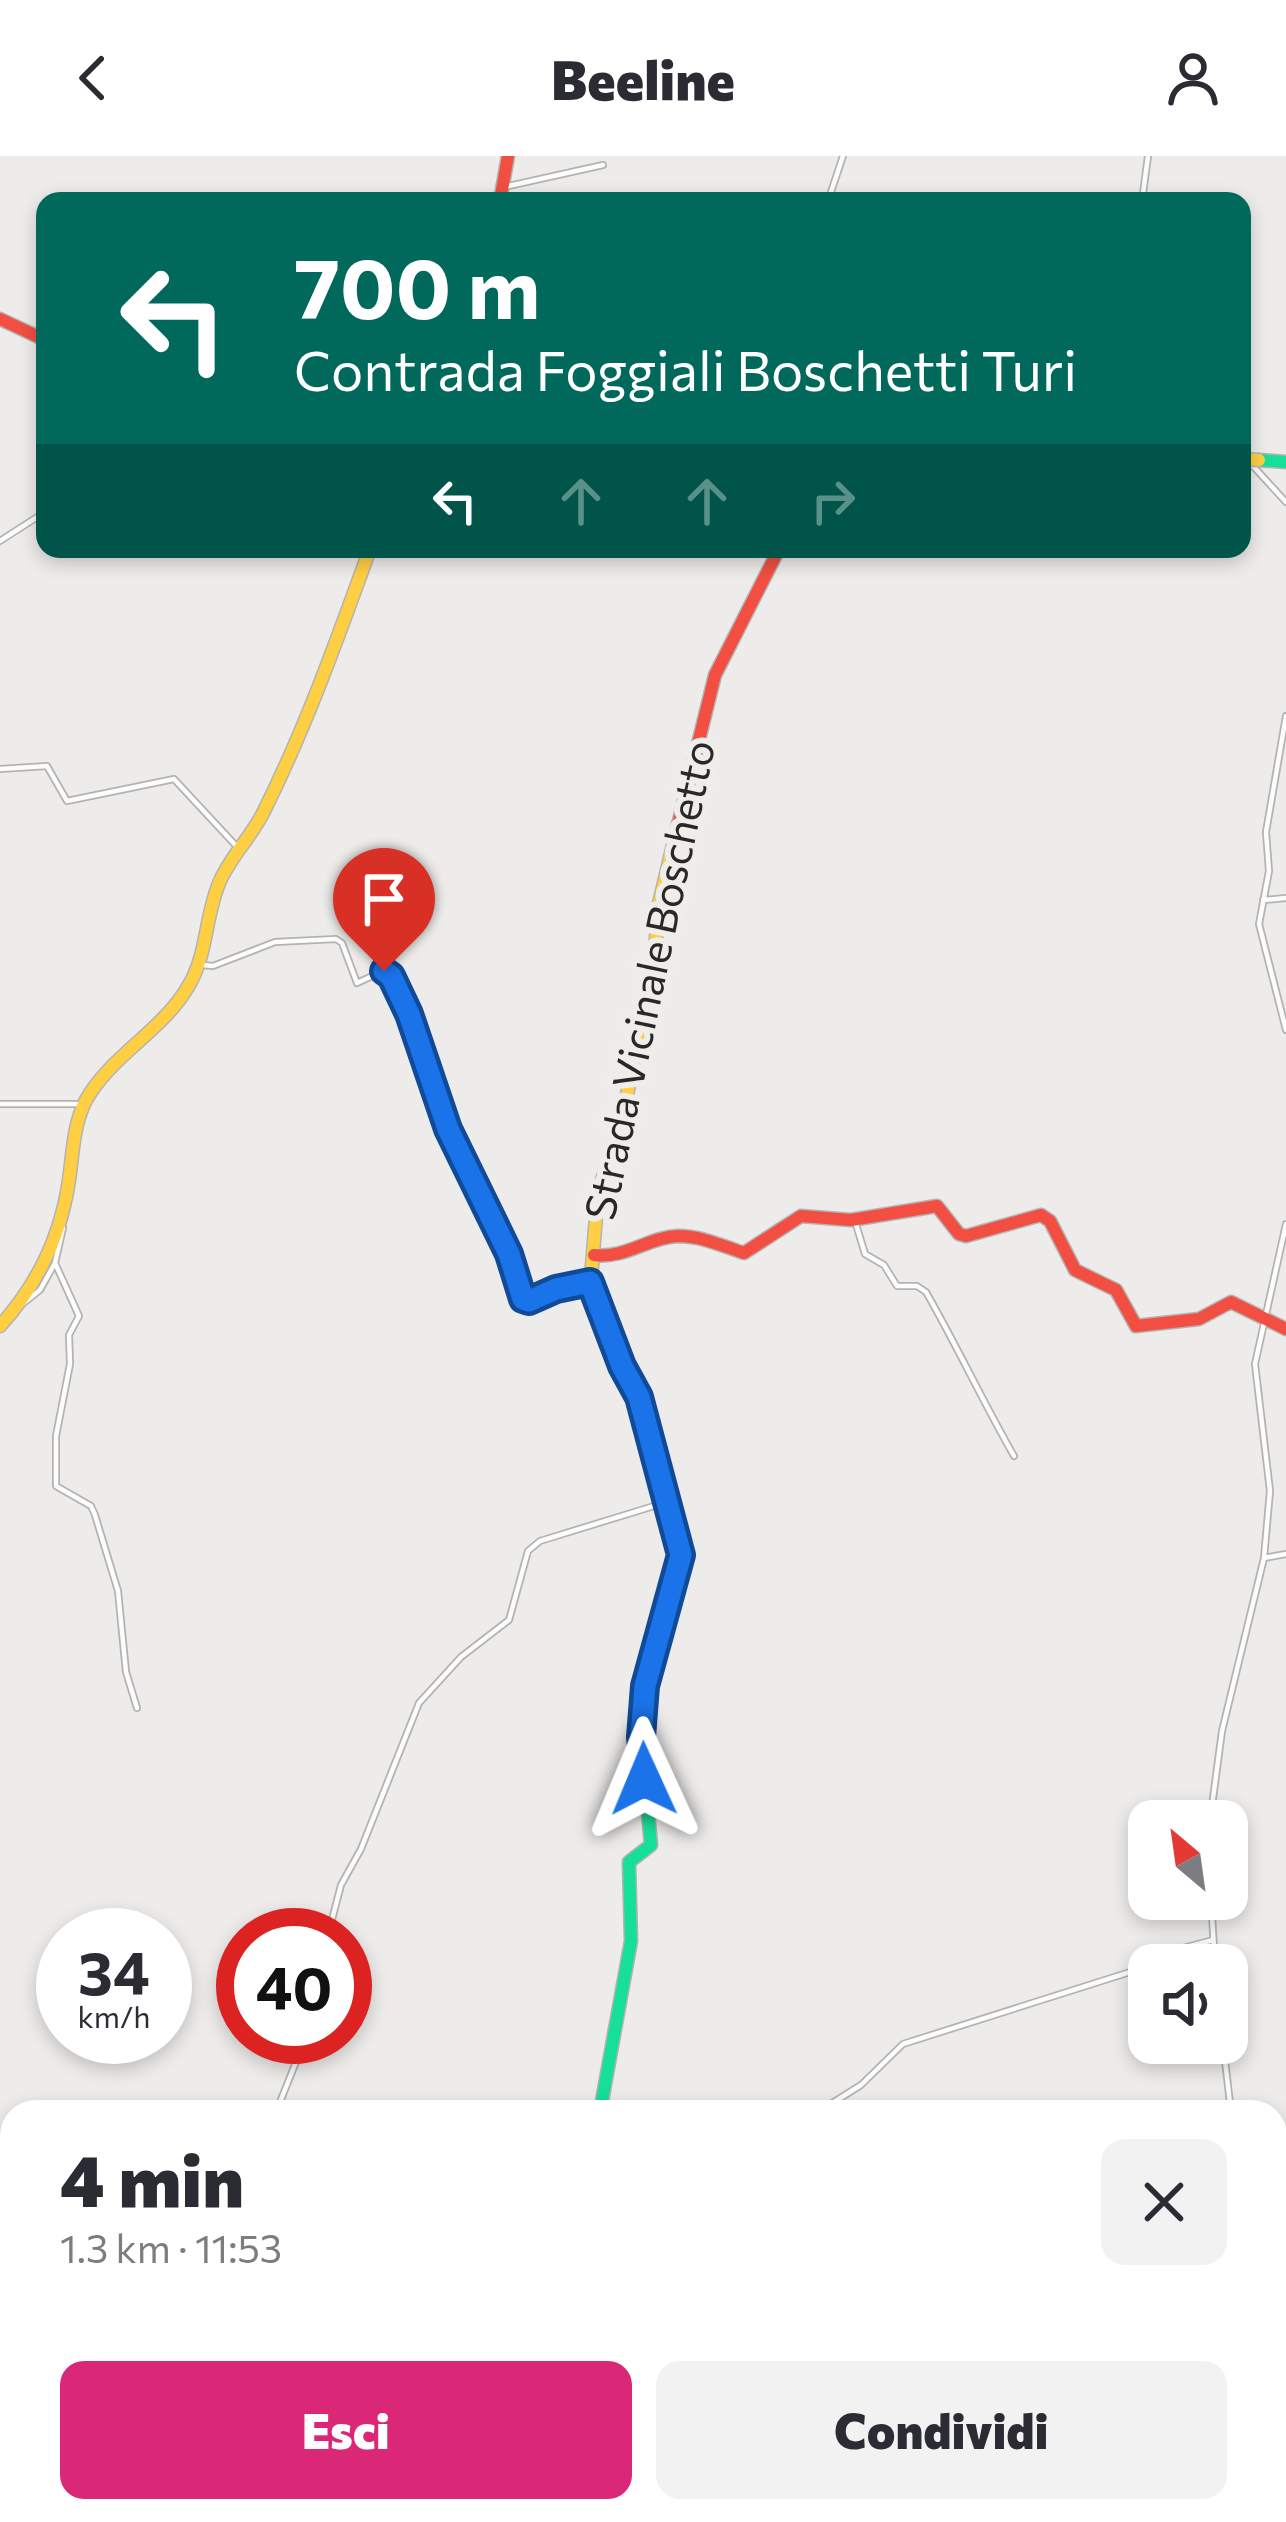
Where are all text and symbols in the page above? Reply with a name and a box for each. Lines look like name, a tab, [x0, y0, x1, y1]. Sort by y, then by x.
icon: back	[60, 45, 126, 111]
text: Beeline	[551, 45, 735, 111]
icon: person	[1160, 45, 1226, 111]
text: 700 m	[294, 234, 541, 336]
icon: left	[96, 240, 252, 396]
text: Contrada Foggiali Boschetti Turi	[294, 336, 1077, 402]
icon: left	[422, 468, 488, 534]
icon: ahead	[548, 468, 614, 534]
icon: ahead	[674, 468, 740, 534]
icon: right	[800, 468, 866, 534]
street label: Strada Vicinale Boschetto	[572, 735, 724, 1224]
pin	[333, 848, 435, 971]
icon: arrive	[351, 866, 417, 932]
position arrow	[581, 1716, 707, 1842]
north arrow	[1128, 1800, 1248, 1920]
map controls	[1128, 1800, 1248, 2064]
speed limit sign: 40	[216, 1908, 372, 2064]
text: 34	[78, 1934, 150, 2007]
button: sound	[1128, 1944, 1248, 2064]
text: km/h	[78, 1997, 150, 2034]
text: 4 min	[60, 2134, 244, 2222]
button: close	[1101, 2139, 1227, 2265]
text: 1.3 km · 11:53	[60, 2223, 282, 2271]
button: Esci	[60, 2361, 632, 2499]
button: Condividi	[656, 2361, 1227, 2499]

